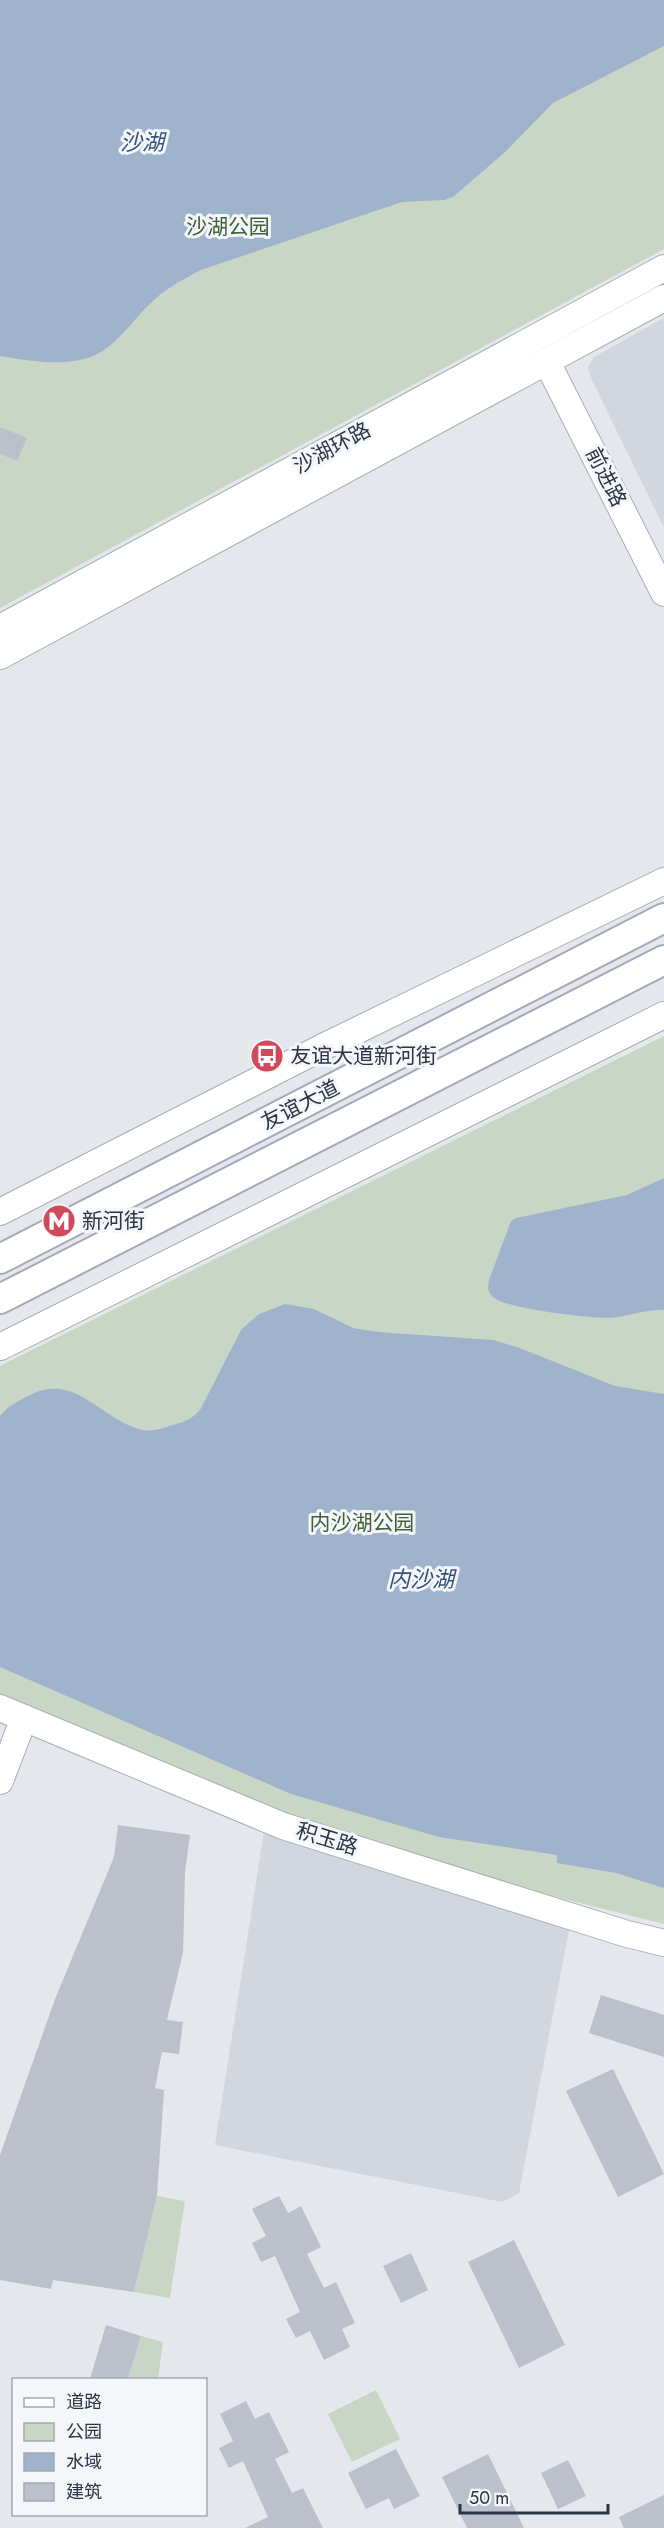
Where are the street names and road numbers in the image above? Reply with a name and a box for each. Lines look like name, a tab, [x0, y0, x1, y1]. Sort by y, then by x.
street label: 沙湖环路	[288, 415, 376, 481]
street label: 前进路	[578, 442, 634, 512]
street label: 友谊大道	[256, 1073, 344, 1137]
street label: 积玉路	[292, 1815, 362, 1863]

